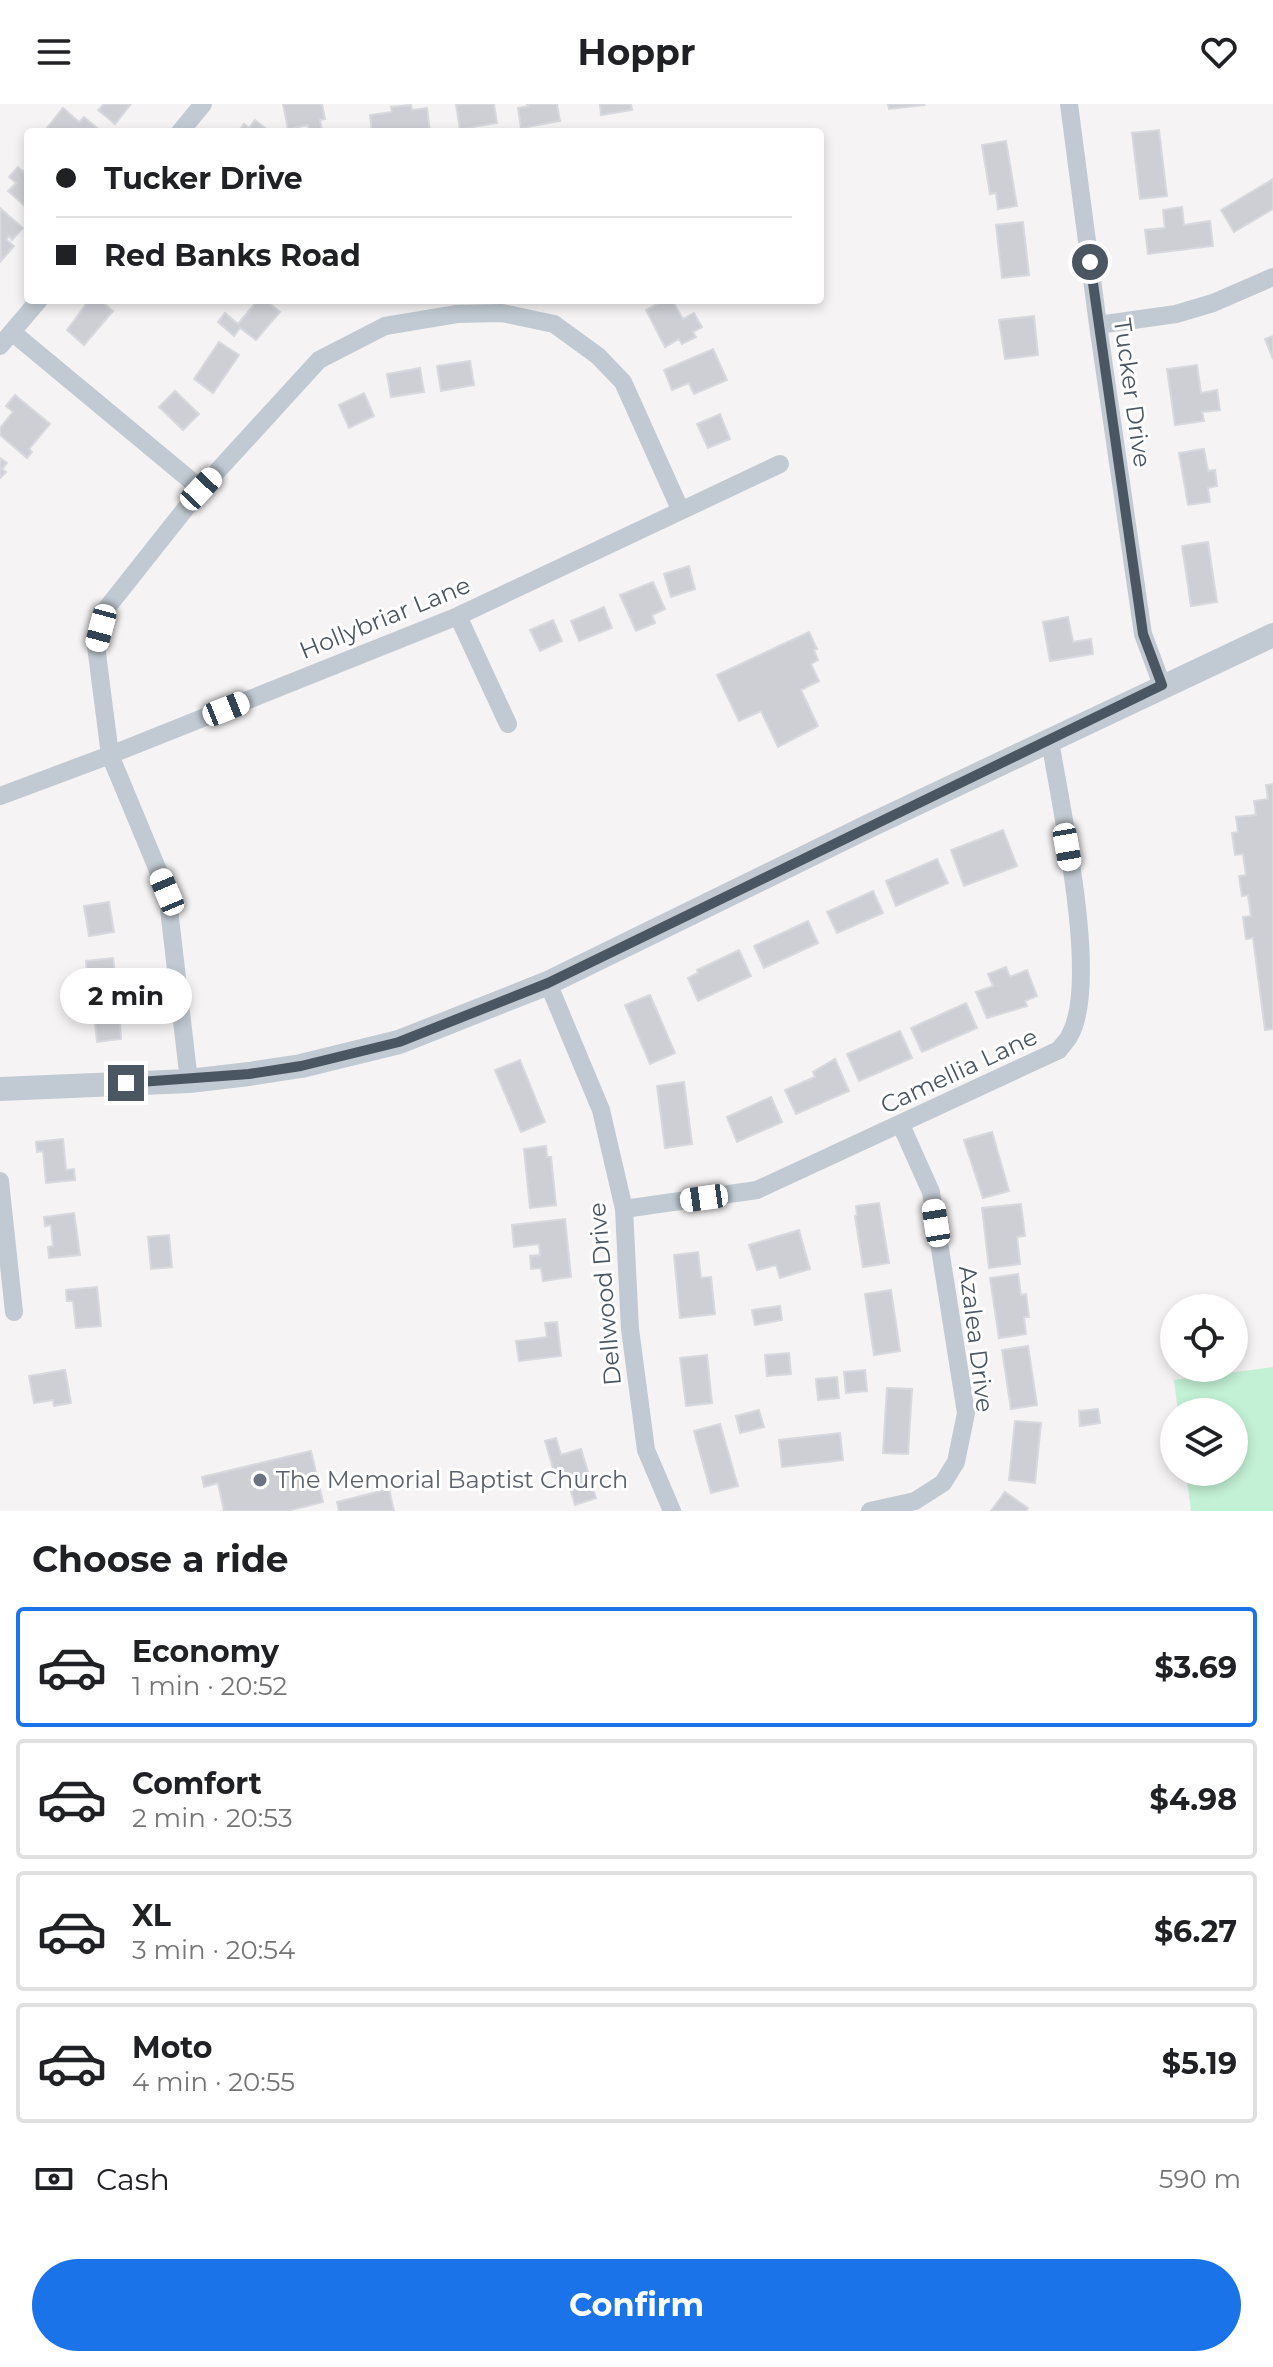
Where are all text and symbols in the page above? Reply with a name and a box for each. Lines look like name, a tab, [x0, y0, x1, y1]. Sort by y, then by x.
icon: menu	[32, 30, 76, 74]
text: Hoppr	[578, 30, 695, 74]
icon: heart	[1197, 30, 1241, 74]
text: Tucker Drive	[104, 160, 303, 197]
text: Red Banks Road	[104, 237, 361, 274]
route start	[1072, 244, 1108, 280]
street label: Tucker Drive	[1108, 317, 1157, 469]
car	[176, 463, 226, 515]
street label: Hollybriar Lane	[295, 570, 474, 665]
car	[83, 602, 119, 654]
car	[199, 689, 253, 729]
car	[1051, 821, 1083, 873]
car	[147, 865, 187, 919]
callout: 2 min	[60, 967, 192, 1023]
text: 2 min	[88, 980, 164, 1012]
street label: Camellia Lane	[876, 1022, 1042, 1120]
route end	[108, 1065, 144, 1101]
car	[679, 1183, 729, 1213]
car	[920, 1197, 952, 1249]
street label: Dellwood Drive	[582, 1201, 627, 1387]
street label: Azalea Drive	[953, 1264, 1000, 1414]
map controls	[1160, 1294, 1248, 1486]
button: locate	[1160, 1294, 1248, 1382]
button: layers	[1160, 1398, 1248, 1486]
place label: The Memorial Baptist Church	[276, 1465, 628, 1494]
marker: The Memorial Baptist Church	[251, 1471, 269, 1489]
text: Choose a ride	[32, 1537, 289, 1581]
icon: car	[36, 1631, 108, 1703]
text: Economy	[132, 1633, 279, 1670]
text: $3.69	[1155, 1649, 1237, 1686]
text: 1 min · 20:52	[132, 1670, 287, 1702]
icon: car	[36, 1763, 108, 1835]
text: Comfort	[132, 1765, 262, 1802]
text: $4.98	[1150, 1781, 1237, 1818]
text: 2 min · 20:53	[132, 1802, 293, 1834]
icon: car	[36, 1895, 108, 1967]
text: XL	[132, 1897, 171, 1934]
text: $6.27	[1154, 1913, 1237, 1950]
text: 3 min · 20:54	[132, 1934, 295, 1966]
icon: car	[36, 2027, 108, 2099]
text: Moto	[132, 2029, 213, 2066]
text: $5.19	[1162, 2045, 1237, 2082]
text: 4 min · 20:55	[132, 2066, 295, 2098]
icon: cash	[32, 2157, 76, 2201]
text: Cash	[96, 2161, 170, 2198]
text: 590 m	[1159, 2163, 1241, 2195]
button: Confirm	[32, 2259, 1241, 2351]

